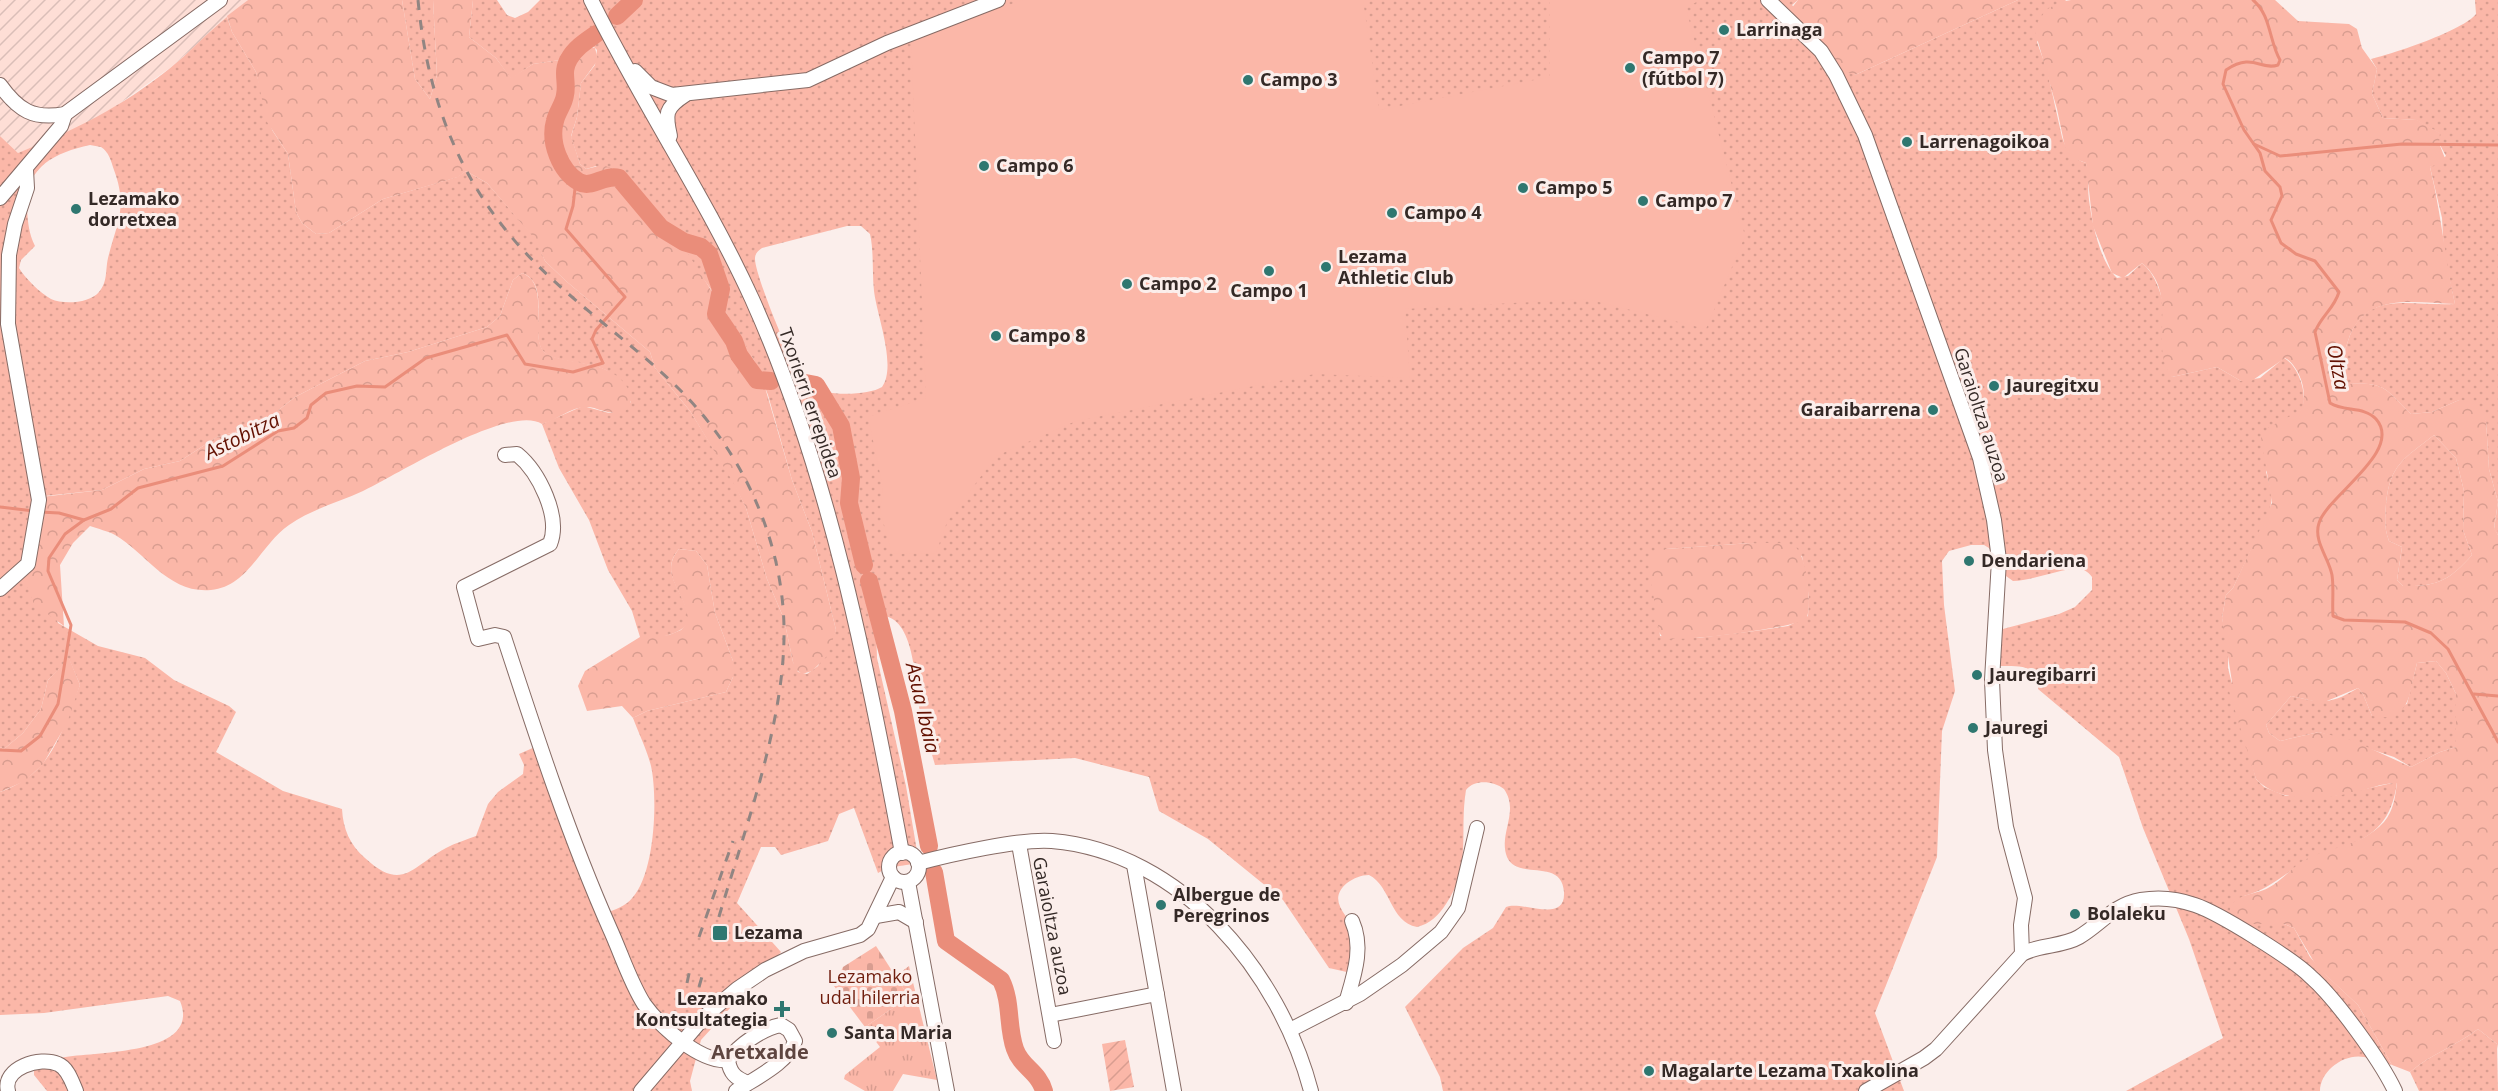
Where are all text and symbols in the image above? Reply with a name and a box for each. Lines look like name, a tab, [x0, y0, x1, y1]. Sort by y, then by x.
place label: Larrinaga	[1736, 17, 1823, 41]
marker: Larrinaga	[1717, 23, 1731, 37]
place label: Campo 7 (fútbol 7)	[1642, 45, 1724, 90]
marker: Campo 7 (fútbol 7)	[1623, 61, 1637, 75]
place label: Campo 3	[1260, 67, 1338, 91]
marker: Campo 3	[1241, 73, 1255, 87]
place label: Larrenagoikoa	[1919, 129, 2050, 153]
marker: Larrenagoikoa	[1900, 135, 1914, 149]
place label: Campo 6	[996, 153, 1074, 177]
marker: Campo 6	[977, 159, 991, 173]
place label: Campo 5	[1535, 175, 1613, 199]
marker: Campo 5	[1516, 181, 1530, 195]
place label: Lezamako dorretxea	[88, 186, 179, 231]
place label: Campo 7	[1655, 188, 1733, 212]
marker: Campo 7	[1636, 194, 1650, 208]
place label: Campo 4	[1404, 200, 1482, 224]
marker: Lezamako dorretxea	[69, 202, 83, 216]
marker: Campo 4	[1385, 206, 1399, 220]
place label: Lezama Athletic Club	[1338, 244, 1454, 289]
marker: Lezama Athletic Club	[1319, 260, 1333, 274]
marker: Campo 1	[1262, 264, 1276, 278]
place label: Campo 2	[1139, 271, 1217, 295]
marker: Campo 2	[1120, 277, 1134, 291]
place label: Campo 1	[1230, 278, 1308, 302]
place label: Campo 8	[1008, 323, 1086, 347]
street label: Txorierri errepidea	[774, 324, 848, 481]
marker: Campo 8	[989, 329, 1003, 343]
water label: Oltza	[2321, 342, 2356, 392]
street label: Garaioltza auzoa	[1949, 344, 2015, 485]
place label: Jauregitxu	[2004, 373, 2099, 397]
marker: Jauregitxu	[1987, 379, 2001, 393]
place label: Garaibarrena	[1801, 397, 1921, 421]
marker: Garaibarrena	[1926, 403, 1940, 417]
water label: Astobitza	[198, 406, 284, 466]
place label: Dendariena	[1981, 548, 2086, 572]
marker: Dendariena	[1962, 554, 1976, 568]
water label: Asua Ibaia	[899, 658, 947, 756]
place label: Jauregibarri	[1987, 662, 2096, 686]
marker: Jauregibarri	[1970, 668, 1984, 682]
place label: Jauregi	[1983, 715, 2048, 739]
marker: Jauregi	[1966, 721, 1980, 735]
street label: Garaioltza auzoa	[1028, 855, 1078, 997]
place label: Albergue de Peregrinos	[1173, 882, 1280, 927]
marker: Albergue de Peregrinos	[1154, 898, 1168, 912]
place label: Bolaleku	[2087, 901, 2166, 925]
marker: Bolaleku	[2068, 907, 2082, 921]
place label: Lezama	[734, 920, 803, 944]
marker: Lezama	[711, 924, 729, 942]
park label: Lezamako udal hilerria	[820, 964, 920, 1009]
place label: Lezamako Kontsultategia	[635, 986, 768, 1031]
marker: Lezamako Kontsultategia	[773, 1000, 791, 1018]
place label: Santa Maria	[844, 1020, 952, 1044]
marker: Santa Maria	[825, 1026, 839, 1040]
district label: Aretxalde	[711, 1038, 809, 1065]
place label: Magalarte Lezama Txakolina	[1661, 1058, 1919, 1082]
marker: Magalarte Lezama Txakolina	[1642, 1064, 1656, 1078]

